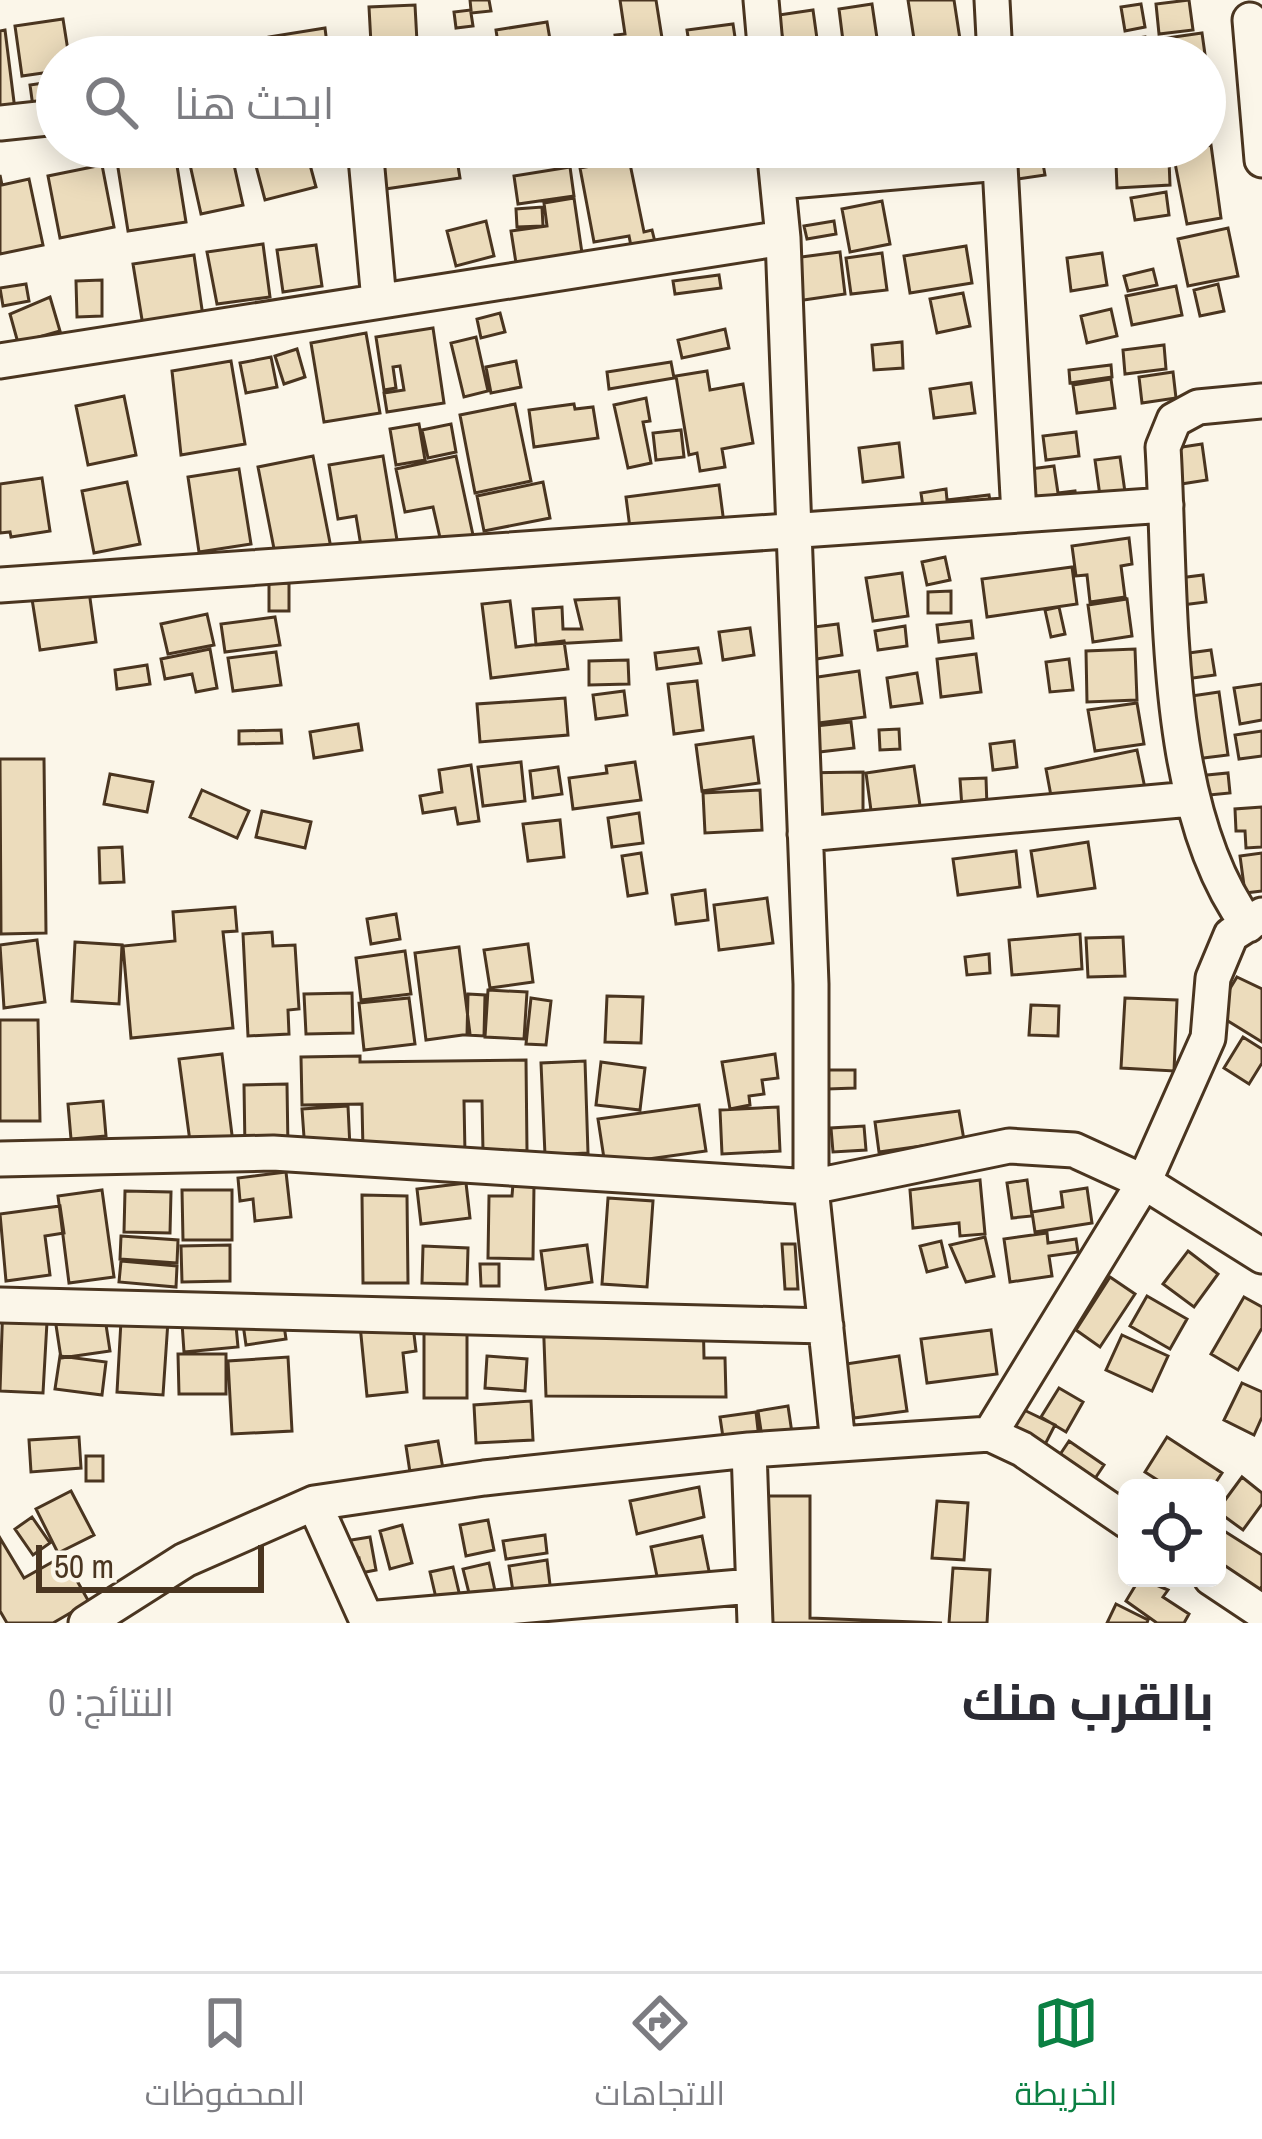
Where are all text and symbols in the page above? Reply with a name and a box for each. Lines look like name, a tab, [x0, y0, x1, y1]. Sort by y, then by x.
search box	[36, 36, 1226, 168]
icon: search	[78, 69, 144, 135]
text: ابحث هنا	[174, 72, 335, 133]
map controls	[1118, 1479, 1226, 1587]
button: locate	[1118, 1479, 1226, 1587]
scale bar	[36, 1539, 264, 1592]
text: 50 m	[54, 1544, 114, 1588]
text: بالقرب منك	[962, 1667, 1214, 1736]
text: النتائج: 0	[48, 1676, 174, 1728]
tab: المحفوظات	[145, 1990, 305, 2124]
tab: الاتجاهات	[595, 1990, 725, 2124]
tab: الخريطة	[1014, 1990, 1117, 2124]

